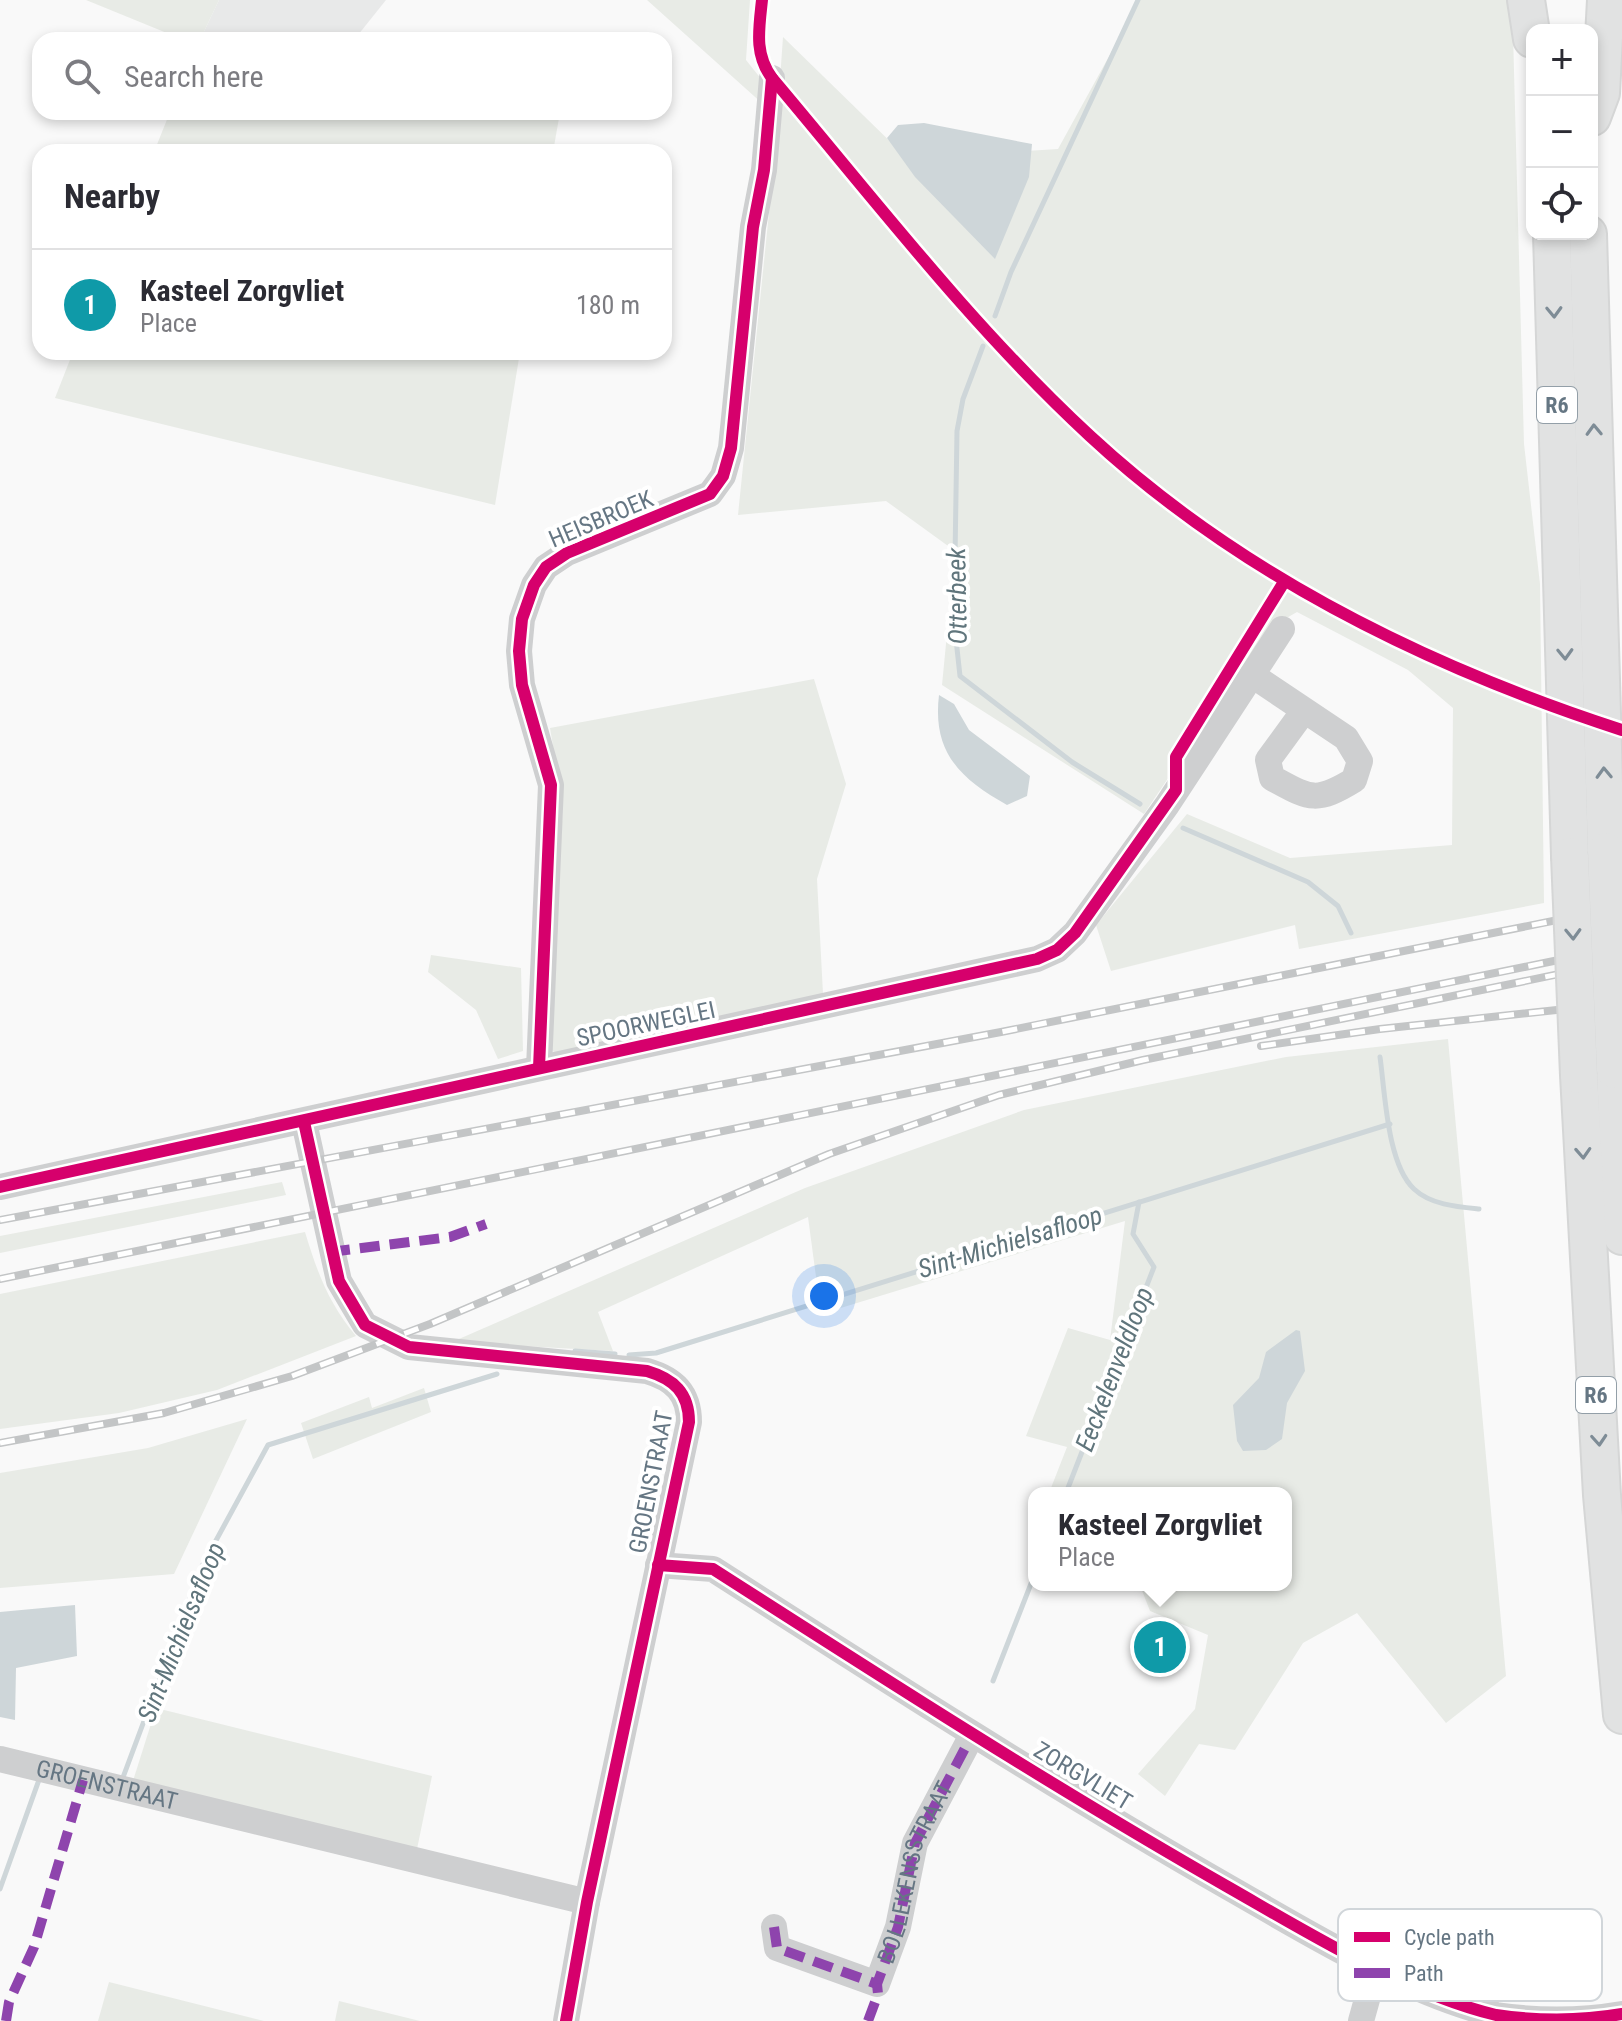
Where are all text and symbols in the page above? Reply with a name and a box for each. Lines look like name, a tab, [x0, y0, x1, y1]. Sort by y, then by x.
map controls	[1526, 24, 1598, 240]
button: +	[1526, 24, 1598, 96]
search box	[32, 32, 672, 120]
icon: search	[60, 54, 104, 98]
text: Search here	[124, 59, 264, 94]
button: −	[1526, 96, 1598, 168]
button: locate	[1526, 168, 1598, 240]
text: Nearby	[64, 176, 160, 216]
text: Kasteel Zorgvliet	[140, 273, 344, 308]
text: 1	[83, 290, 97, 320]
text: 180 m	[576, 290, 640, 320]
one-way arrow	[1546, 306, 1563, 319]
text: Place	[140, 308, 197, 338]
road number: R6	[1537, 387, 1577, 423]
one-way arrow	[1585, 423, 1602, 436]
street label: HEISBROEK	[545, 485, 657, 553]
water label: Otterbeek	[941, 547, 973, 645]
one-way arrow	[1556, 648, 1573, 661]
one-way arrow	[1595, 766, 1612, 779]
one-way arrow	[1565, 928, 1582, 941]
street label: SPOORWEGLEI	[574, 996, 718, 1052]
one-way arrow	[1574, 1147, 1591, 1160]
water label: Sint-Michielsafloop	[914, 1200, 1106, 1284]
your location	[804, 1276, 844, 1316]
water label: Eeckelenveldloop	[1069, 1283, 1159, 1455]
road number: R6	[1576, 1377, 1616, 1413]
street label: GROENSTRAAT	[623, 1408, 679, 1556]
one-way arrow	[1590, 1434, 1607, 1447]
popup	[1028, 1487, 1292, 1591]
text: Kasteel Zorgvliet	[1058, 1507, 1262, 1542]
water label: Sint-Michielsafloop	[131, 1538, 231, 1726]
text: Place	[1058, 1542, 1115, 1572]
pin: 1	[1134, 1617, 1186, 1677]
street label: ZORGVLIET	[1029, 1736, 1137, 1816]
street label: GROENSTRAAT	[33, 1754, 180, 1816]
street label: BOLLEKENSSTRAAT	[872, 1777, 959, 1967]
legend	[1338, 1909, 1602, 2001]
text: Cycle path	[1404, 1925, 1495, 1950]
text: Path	[1404, 1961, 1444, 1986]

